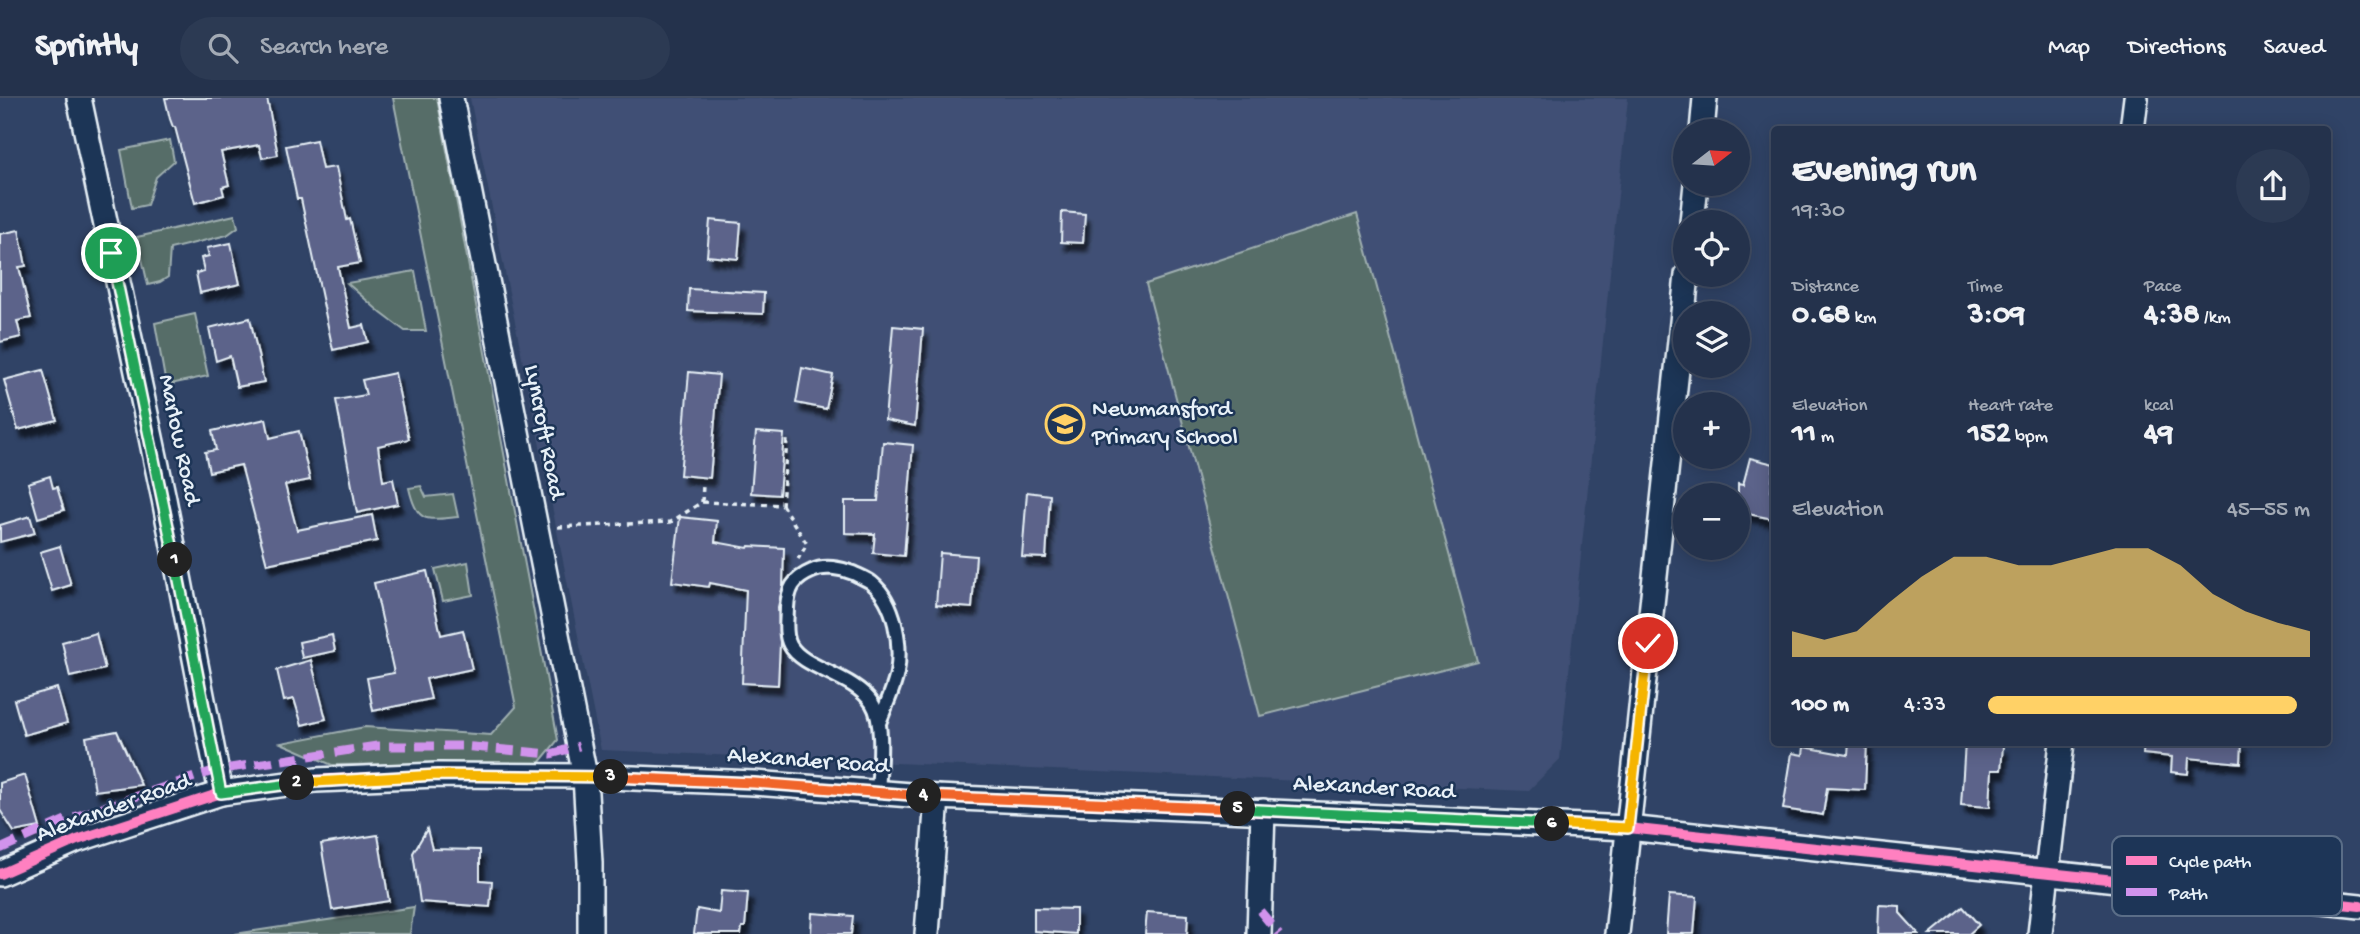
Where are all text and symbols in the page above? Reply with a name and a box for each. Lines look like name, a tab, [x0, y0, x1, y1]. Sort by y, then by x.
search box	[180, 17, 670, 80]
text: Sprintly	[35, 29, 138, 67]
icon: search	[204, 29, 242, 67]
text: Search here	[260, 33, 388, 64]
text: Map	[2048, 34, 2090, 63]
text: Directions	[2128, 34, 2226, 63]
text: Saved	[2264, 34, 2325, 63]
north arrow	[1673, 119, 1750, 196]
map controls	[1673, 119, 1750, 560]
button: share	[2236, 149, 2310, 223]
text: Evening run	[1792, 150, 1976, 194]
text: 19:30	[1792, 198, 1845, 225]
button: locate	[1673, 210, 1750, 287]
pin	[81, 223, 141, 283]
icon: arrive	[92, 234, 130, 272]
text: Distance	[1792, 276, 1859, 299]
text: Time	[1968, 276, 2003, 299]
text: Pace	[2144, 276, 2181, 299]
text: 0.68	[1792, 299, 1850, 334]
text: 3:09	[1968, 299, 2025, 334]
text: 4:38	[2144, 299, 2200, 334]
button: layers	[1673, 301, 1750, 378]
text: km	[1850, 307, 1877, 330]
text: /km	[2200, 307, 2231, 330]
street label: Lyncroft Road	[516, 362, 571, 504]
street label: Marlow Road	[150, 372, 206, 510]
button: +	[1673, 392, 1750, 469]
text: Elevation	[1792, 395, 1868, 418]
text: Heart rate	[1968, 395, 2053, 418]
text: kcal	[2144, 395, 2174, 418]
place label: Newmansford Primary School	[1091, 396, 1238, 453]
school or university icon: Newmansford Primary School	[1044, 403, 1086, 445]
text: 11	[1792, 418, 1816, 453]
text: 152	[1968, 418, 2011, 453]
text: 49	[2144, 418, 2173, 453]
text: m	[1816, 426, 1834, 449]
text: bpm	[2011, 426, 2048, 449]
button: −	[1673, 483, 1750, 560]
text: Elevation	[1792, 497, 1883, 524]
text: 45–55 m	[2227, 497, 2310, 524]
pin: 1	[158, 542, 192, 578]
text: 1	[171, 548, 178, 571]
pin	[1618, 613, 1678, 673]
icon: check	[1629, 624, 1667, 662]
text: 100 m	[1792, 692, 1849, 719]
text: 4:33	[1904, 692, 1946, 719]
street label: Alexander Road	[726, 742, 892, 782]
pin: 3	[594, 760, 628, 794]
text: 3	[606, 765, 615, 788]
pin: 2	[280, 766, 314, 800]
street label: Alexander Road	[33, 767, 197, 850]
street label: Alexander Road	[1292, 770, 1458, 808]
text: 2	[292, 771, 301, 794]
pin: 4	[906, 778, 942, 814]
text: 4	[919, 784, 928, 807]
pin: 5	[1220, 792, 1256, 826]
text: 5	[1233, 797, 1243, 820]
pin: 6	[1534, 806, 1570, 842]
text: 6	[1547, 812, 1556, 835]
legend	[2112, 836, 2342, 916]
text: Cycle path	[2169, 852, 2251, 875]
text: Path	[2168, 884, 2208, 907]

